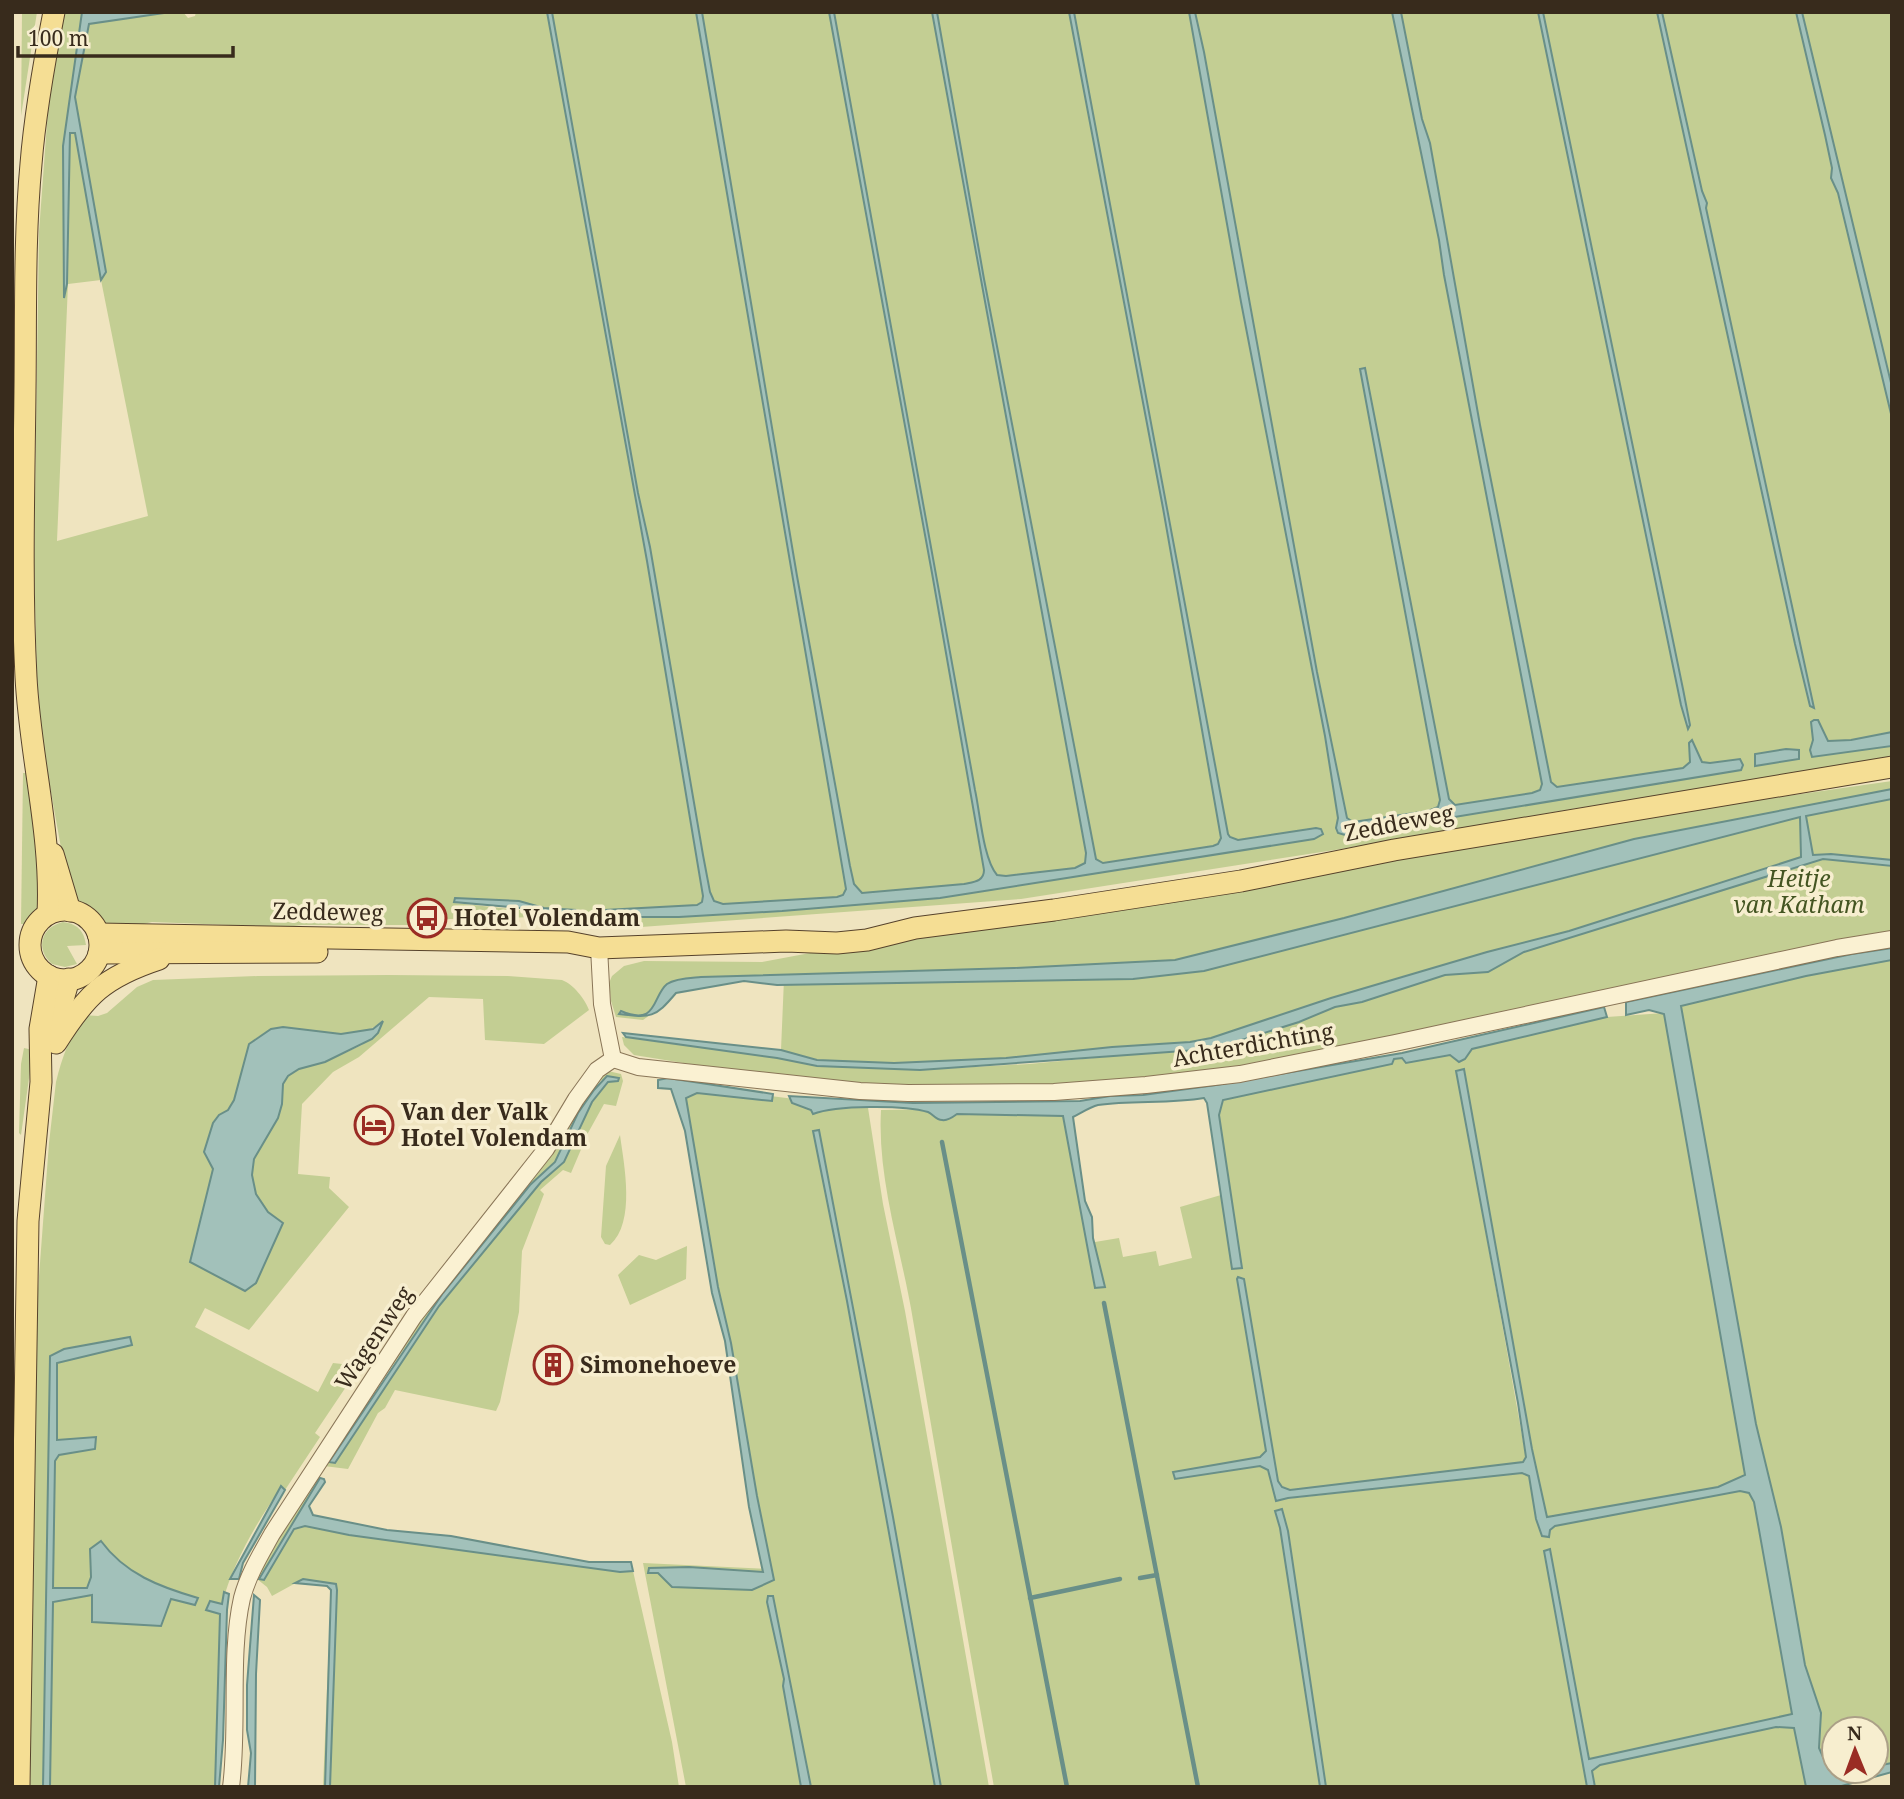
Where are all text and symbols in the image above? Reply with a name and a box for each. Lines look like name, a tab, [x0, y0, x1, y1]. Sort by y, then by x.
scale bar	[18, 14, 233, 58]
text: 100 m	[28, 24, 89, 52]
street label: Zeddeweg	[1341, 796, 1457, 848]
park label: Heitje van Katham	[1733, 862, 1865, 920]
street label: Zeddeweg	[272, 894, 384, 928]
bus stop icon: Hotel Volendam	[406, 897, 448, 939]
place label: Hotel Volendam	[454, 901, 641, 933]
street label: Achterdichting	[1170, 1014, 1336, 1074]
place label: Van der Valk Hotel Volendam	[401, 1095, 588, 1153]
hotel icon: Van der Valk Hotel Volendam	[353, 1104, 395, 1146]
street label: Wagenweg	[327, 1278, 420, 1396]
building icon: Simonehoeve	[532, 1344, 574, 1386]
place label: Simonehoeve	[580, 1348, 736, 1380]
north arrow	[1820, 1715, 1890, 1785]
text: N	[1847, 1720, 1862, 1746]

